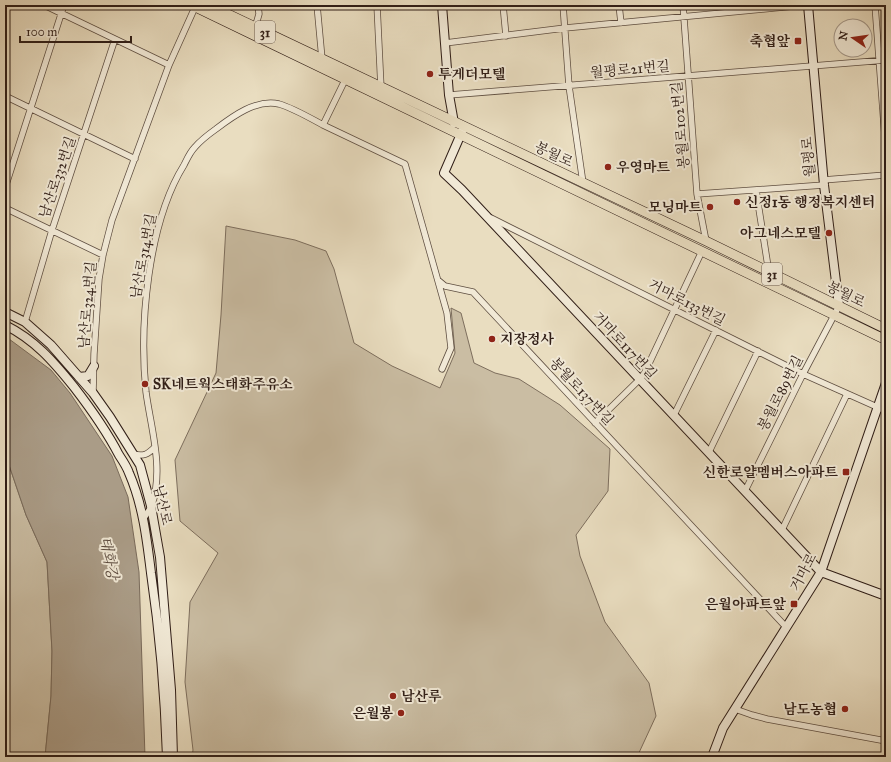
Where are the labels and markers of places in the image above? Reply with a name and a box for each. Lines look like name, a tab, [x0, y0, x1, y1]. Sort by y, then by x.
place label: 축협앞	[749, 33, 790, 50]
marker: 축협앞	[793, 36, 803, 46]
place label: 투게더모텔	[438, 66, 506, 83]
marker: 투게더모텔	[425, 69, 435, 79]
place label: 우영마트	[616, 159, 671, 176]
marker: 우영마트	[603, 162, 613, 172]
place label: 신정1동 행정복지센터	[745, 194, 875, 211]
marker: 신정1동 행정복지센터	[732, 197, 742, 207]
place label: 모닝마트	[648, 199, 702, 216]
marker: 모닝마트	[705, 202, 715, 212]
place label: 아그네스모텔	[740, 225, 821, 242]
marker: 아그네스모텔	[824, 228, 834, 238]
place label: 지장정사	[500, 331, 555, 348]
marker: 지장정사	[487, 334, 497, 344]
place label: SK네트웍스태화주유소	[153, 376, 293, 393]
marker: SK네트웍스태화주유소	[140, 379, 150, 389]
place label: 신한로얄멤버스아파트	[703, 464, 838, 481]
marker: 신한로얄멤버스아파트	[841, 467, 851, 477]
place label: 은월아파트앞	[705, 596, 786, 613]
marker: 은월아파트앞	[789, 599, 799, 609]
place label: 남산루	[401, 688, 442, 705]
marker: 남산루	[388, 691, 398, 701]
place label: 남도농협	[783, 701, 837, 718]
marker: 남도농협	[840, 704, 850, 714]
place label: 은월봉	[352, 705, 393, 722]
marker: 은월봉	[396, 708, 406, 718]

